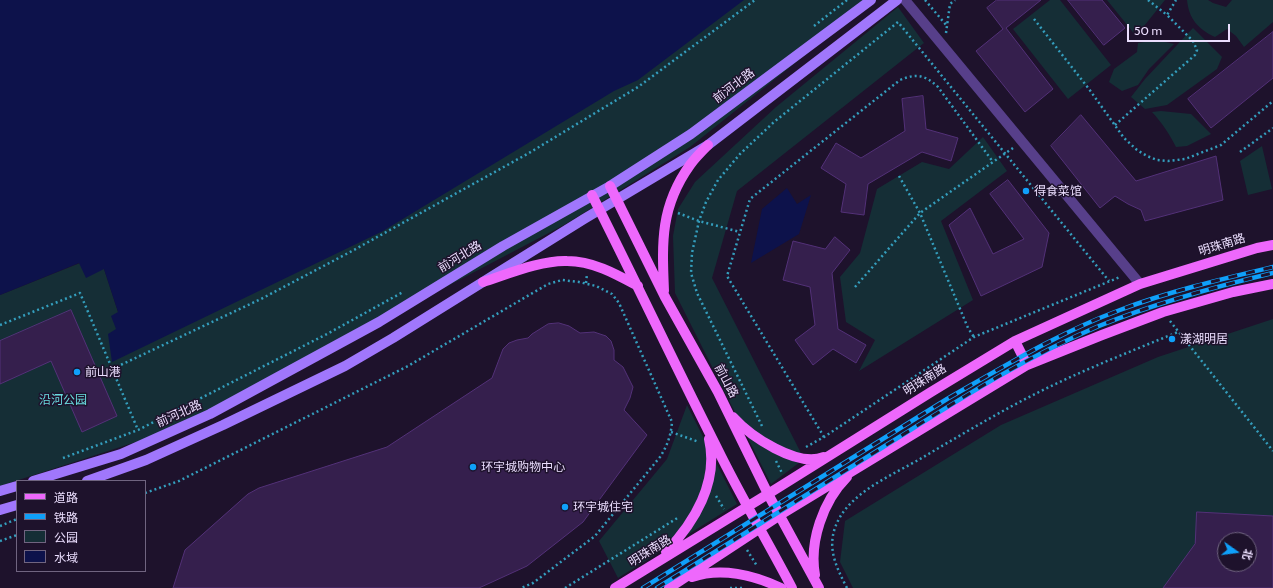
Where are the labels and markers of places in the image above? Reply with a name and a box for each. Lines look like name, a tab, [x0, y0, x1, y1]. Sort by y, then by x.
place label: 得食菜馆	[1034, 184, 1082, 198]
marker: 得食菜馆	[1021, 186, 1031, 196]
place label: 漾湖明居	[1180, 332, 1228, 346]
marker: 漾湖明居	[1167, 334, 1177, 344]
place label: 前山港	[85, 365, 121, 379]
marker: 前山港	[72, 367, 82, 377]
place label: 环宇城购物中心	[481, 460, 565, 474]
marker: 环宇城购物中心	[468, 462, 478, 472]
place label: 环宇城住宅	[573, 500, 633, 514]
marker: 环宇城住宅	[560, 502, 570, 512]

